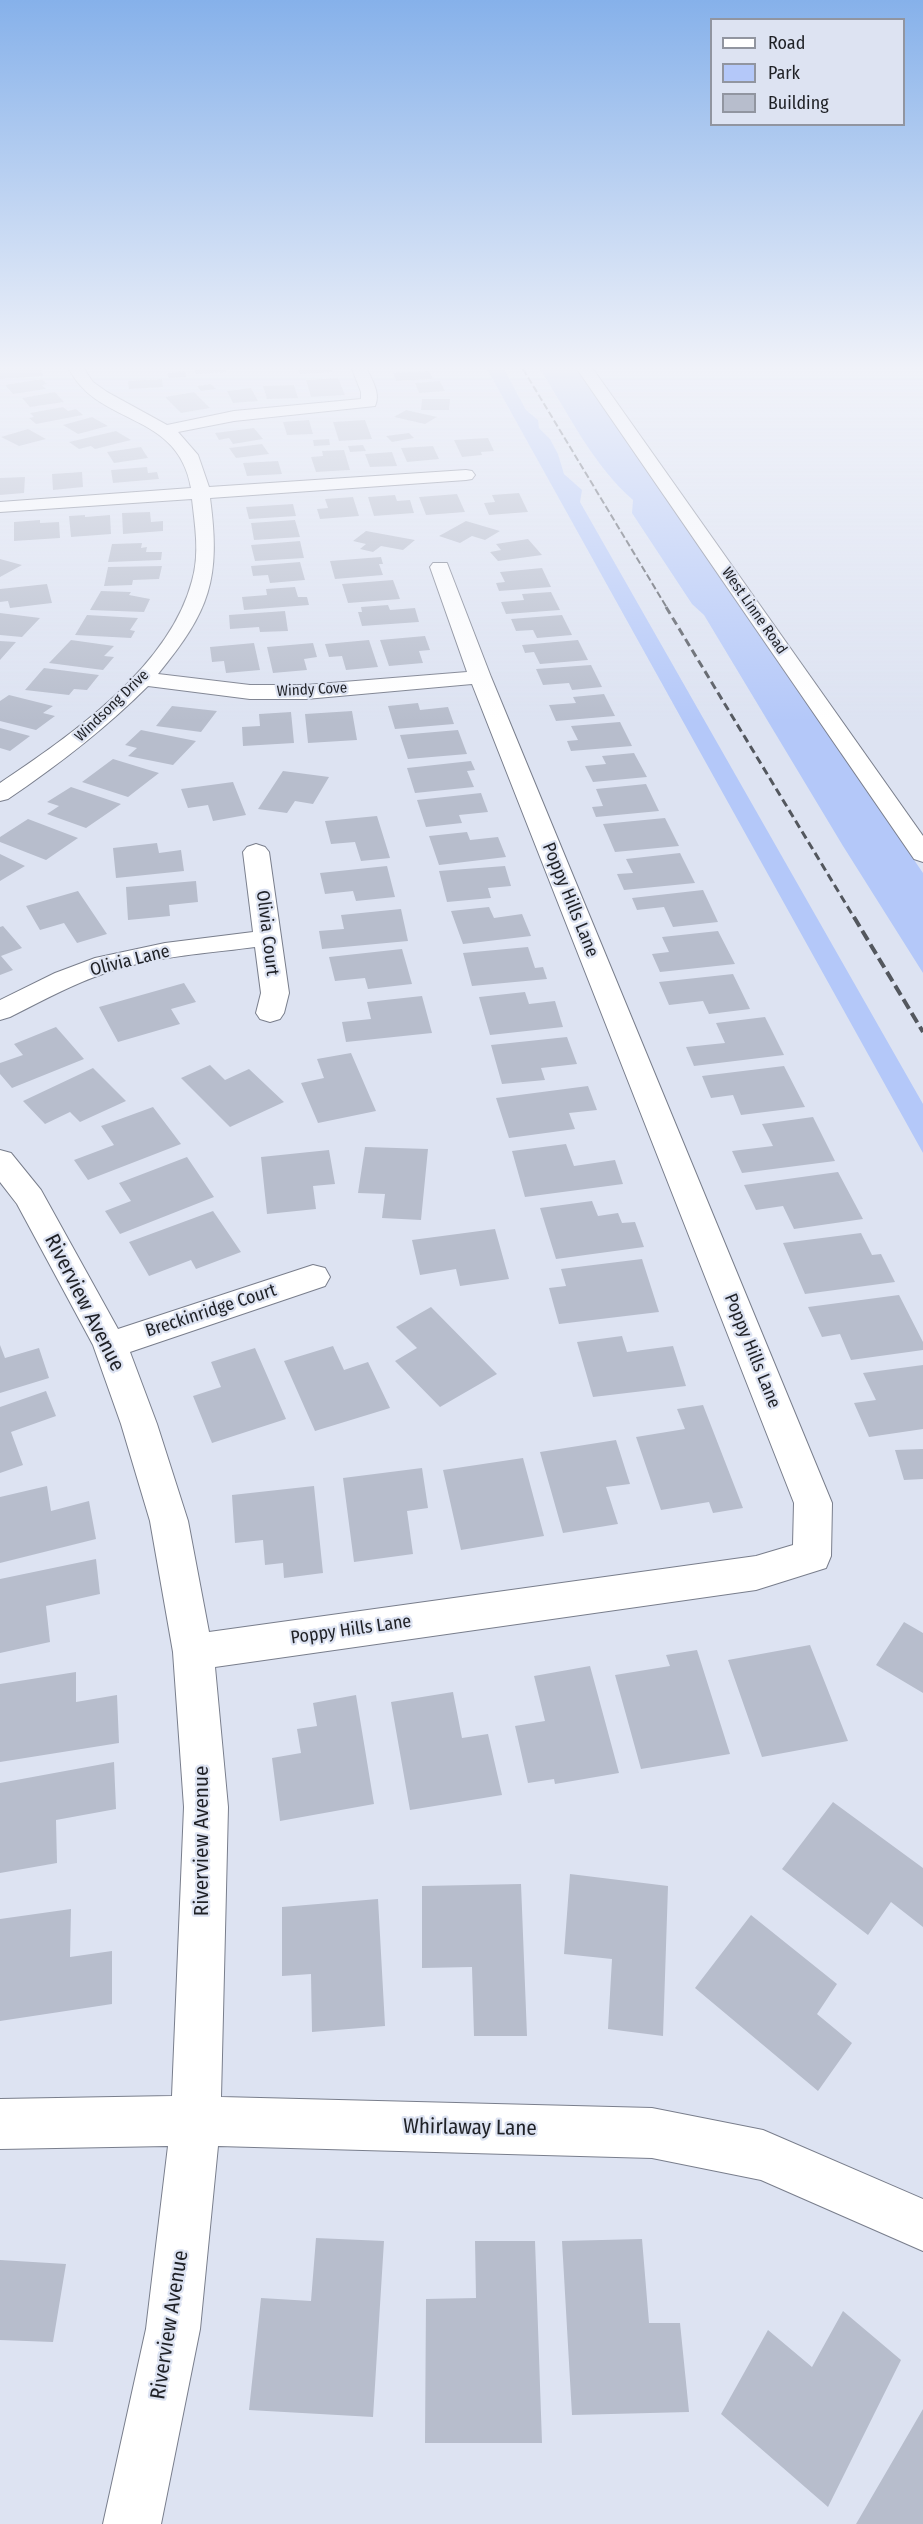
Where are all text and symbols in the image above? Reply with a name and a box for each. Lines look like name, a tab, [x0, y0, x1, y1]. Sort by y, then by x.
legend	[710, 18, 905, 126]
text: Road	[768, 32, 805, 54]
text: Park	[768, 62, 800, 84]
text: Building	[768, 92, 829, 114]
street label: West Linne Road	[717, 564, 791, 658]
street label: Windsong Drive	[71, 666, 153, 746]
street label: Windy Cove	[276, 679, 348, 701]
street label: Poppy Hills Lane	[537, 840, 603, 960]
street label: Olivia Court	[251, 889, 283, 977]
street label: Olivia Lane	[88, 941, 172, 981]
street label: Riverview Avenue	[39, 1230, 129, 1376]
street label: Breckinridge Court	[143, 1280, 279, 1342]
street label: Poppy Hills Lane	[719, 1291, 785, 1411]
street label: Poppy Hills Lane	[289, 1611, 413, 1649]
street label: Riverview Avenue	[189, 1766, 215, 1916]
street label: Whirlaway Lane	[403, 2114, 537, 2142]
street label: Riverview Avenue	[146, 2249, 194, 2401]

